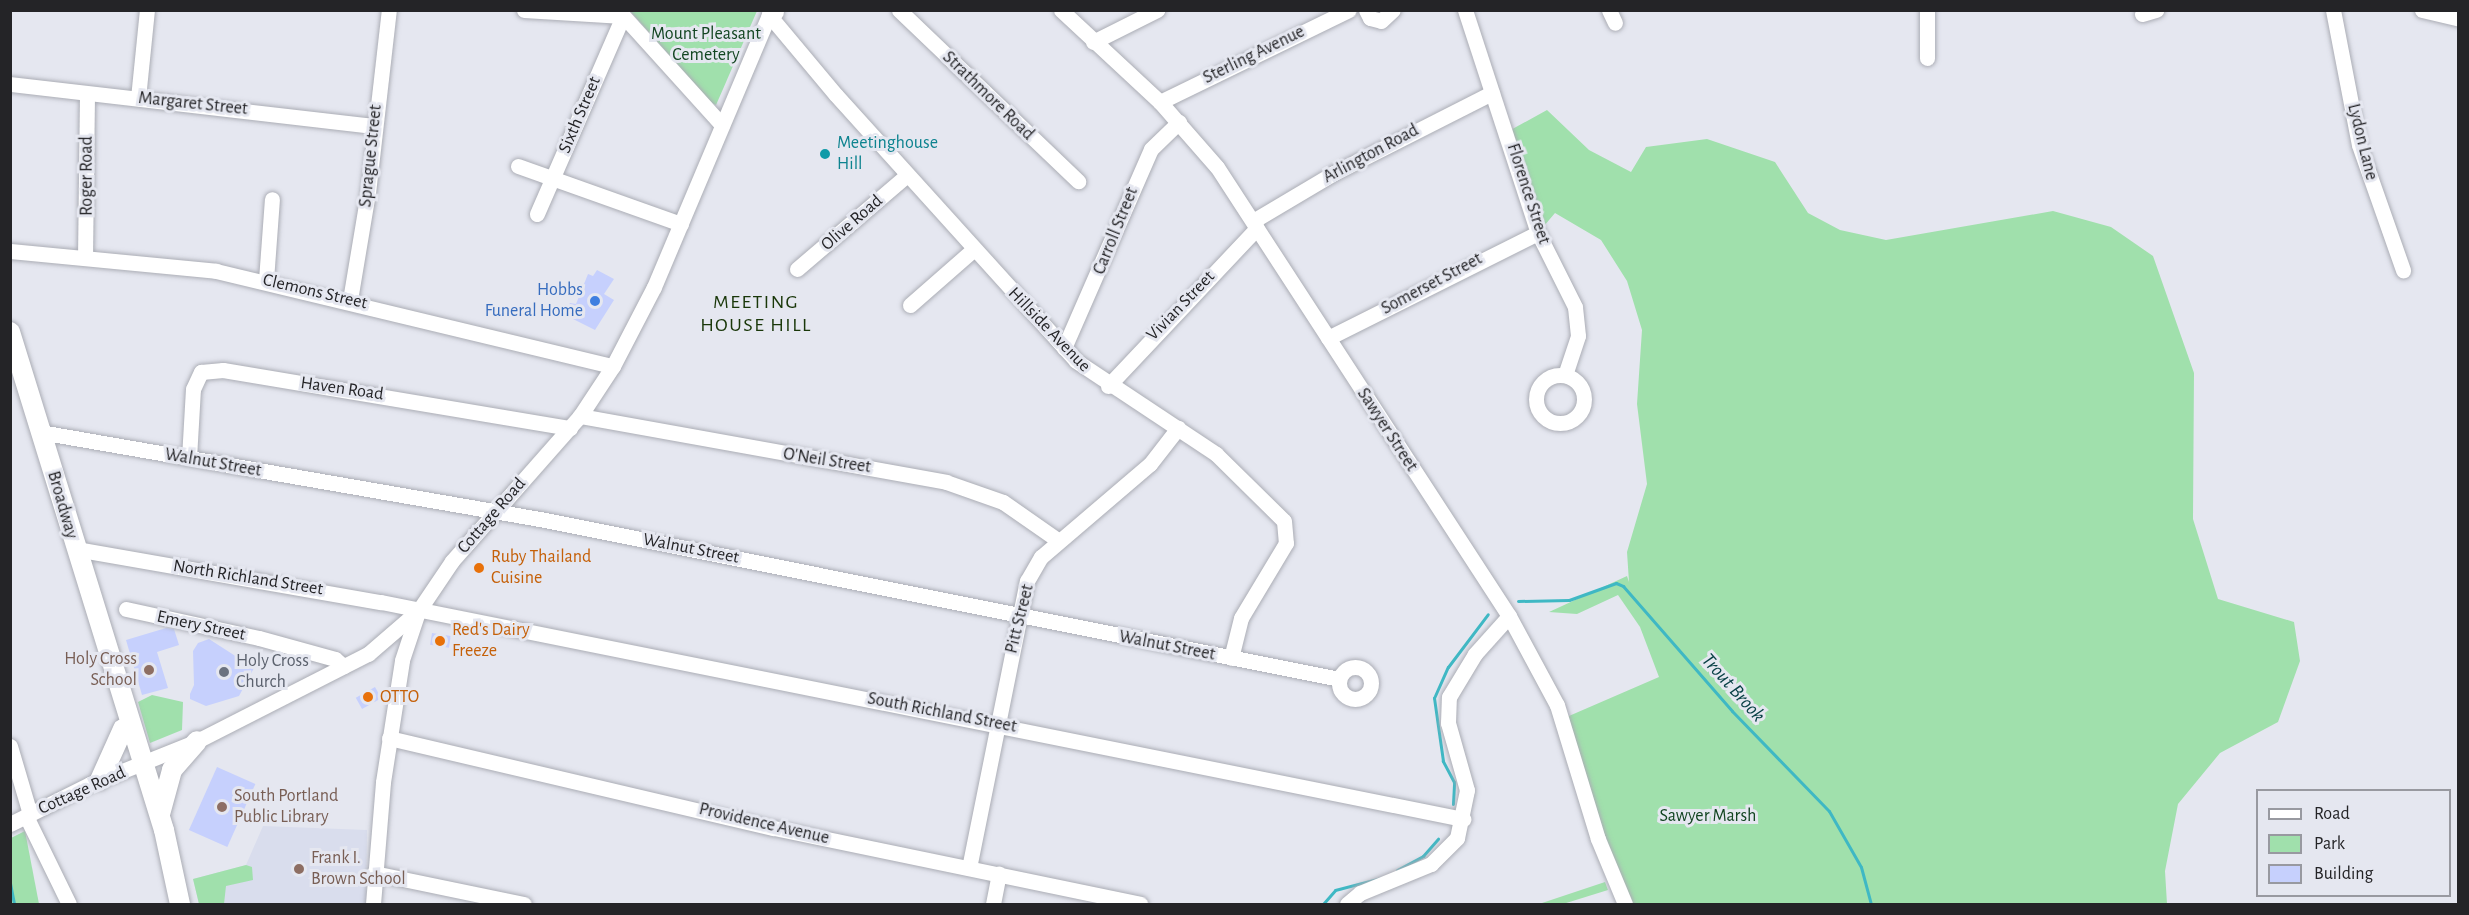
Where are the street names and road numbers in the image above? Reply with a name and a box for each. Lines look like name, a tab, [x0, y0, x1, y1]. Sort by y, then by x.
street label: Sterling Avenue	[1200, 21, 1308, 89]
street label: Strathmore Road	[938, 47, 1038, 145]
street label: Sixth Street	[554, 73, 606, 157]
street label: Margaret Street	[137, 88, 249, 120]
street label: Lydon Lane	[2342, 102, 2382, 182]
street label: Sprague Street	[355, 104, 387, 208]
street label: Arlington Road	[1320, 120, 1422, 188]
street label: Roger Road	[76, 136, 98, 216]
street label: Florence Street	[1502, 141, 1554, 247]
street label: Carroll Street	[1089, 184, 1143, 278]
street label: Olive Road	[817, 190, 887, 256]
street label: Somerset Street	[1378, 248, 1486, 320]
street label: Vivian Street	[1142, 266, 1220, 346]
street label: Clemons Street	[261, 270, 369, 314]
street label: Hillside Avenue	[1003, 283, 1095, 377]
street label: Haven Road	[299, 372, 385, 406]
street label: Sawyer Street	[1352, 384, 1422, 476]
street label: O'Neil Street	[782, 443, 872, 479]
street label: Walnut Street	[163, 444, 263, 482]
street label: Broadway	[42, 469, 82, 541]
street label: Cottage Road	[453, 474, 531, 558]
street label: Walnut Street	[641, 529, 741, 569]
street label: North Richland Street	[171, 555, 325, 601]
street label: Pitt Street	[1001, 582, 1039, 656]
street label: Emery Street	[155, 606, 247, 646]
street label: Walnut Street	[1117, 626, 1217, 666]
street label: South Richland Street	[866, 688, 1018, 738]
street label: Cottage Road	[35, 762, 129, 820]
street label: Providence Avenue	[697, 799, 831, 849]

